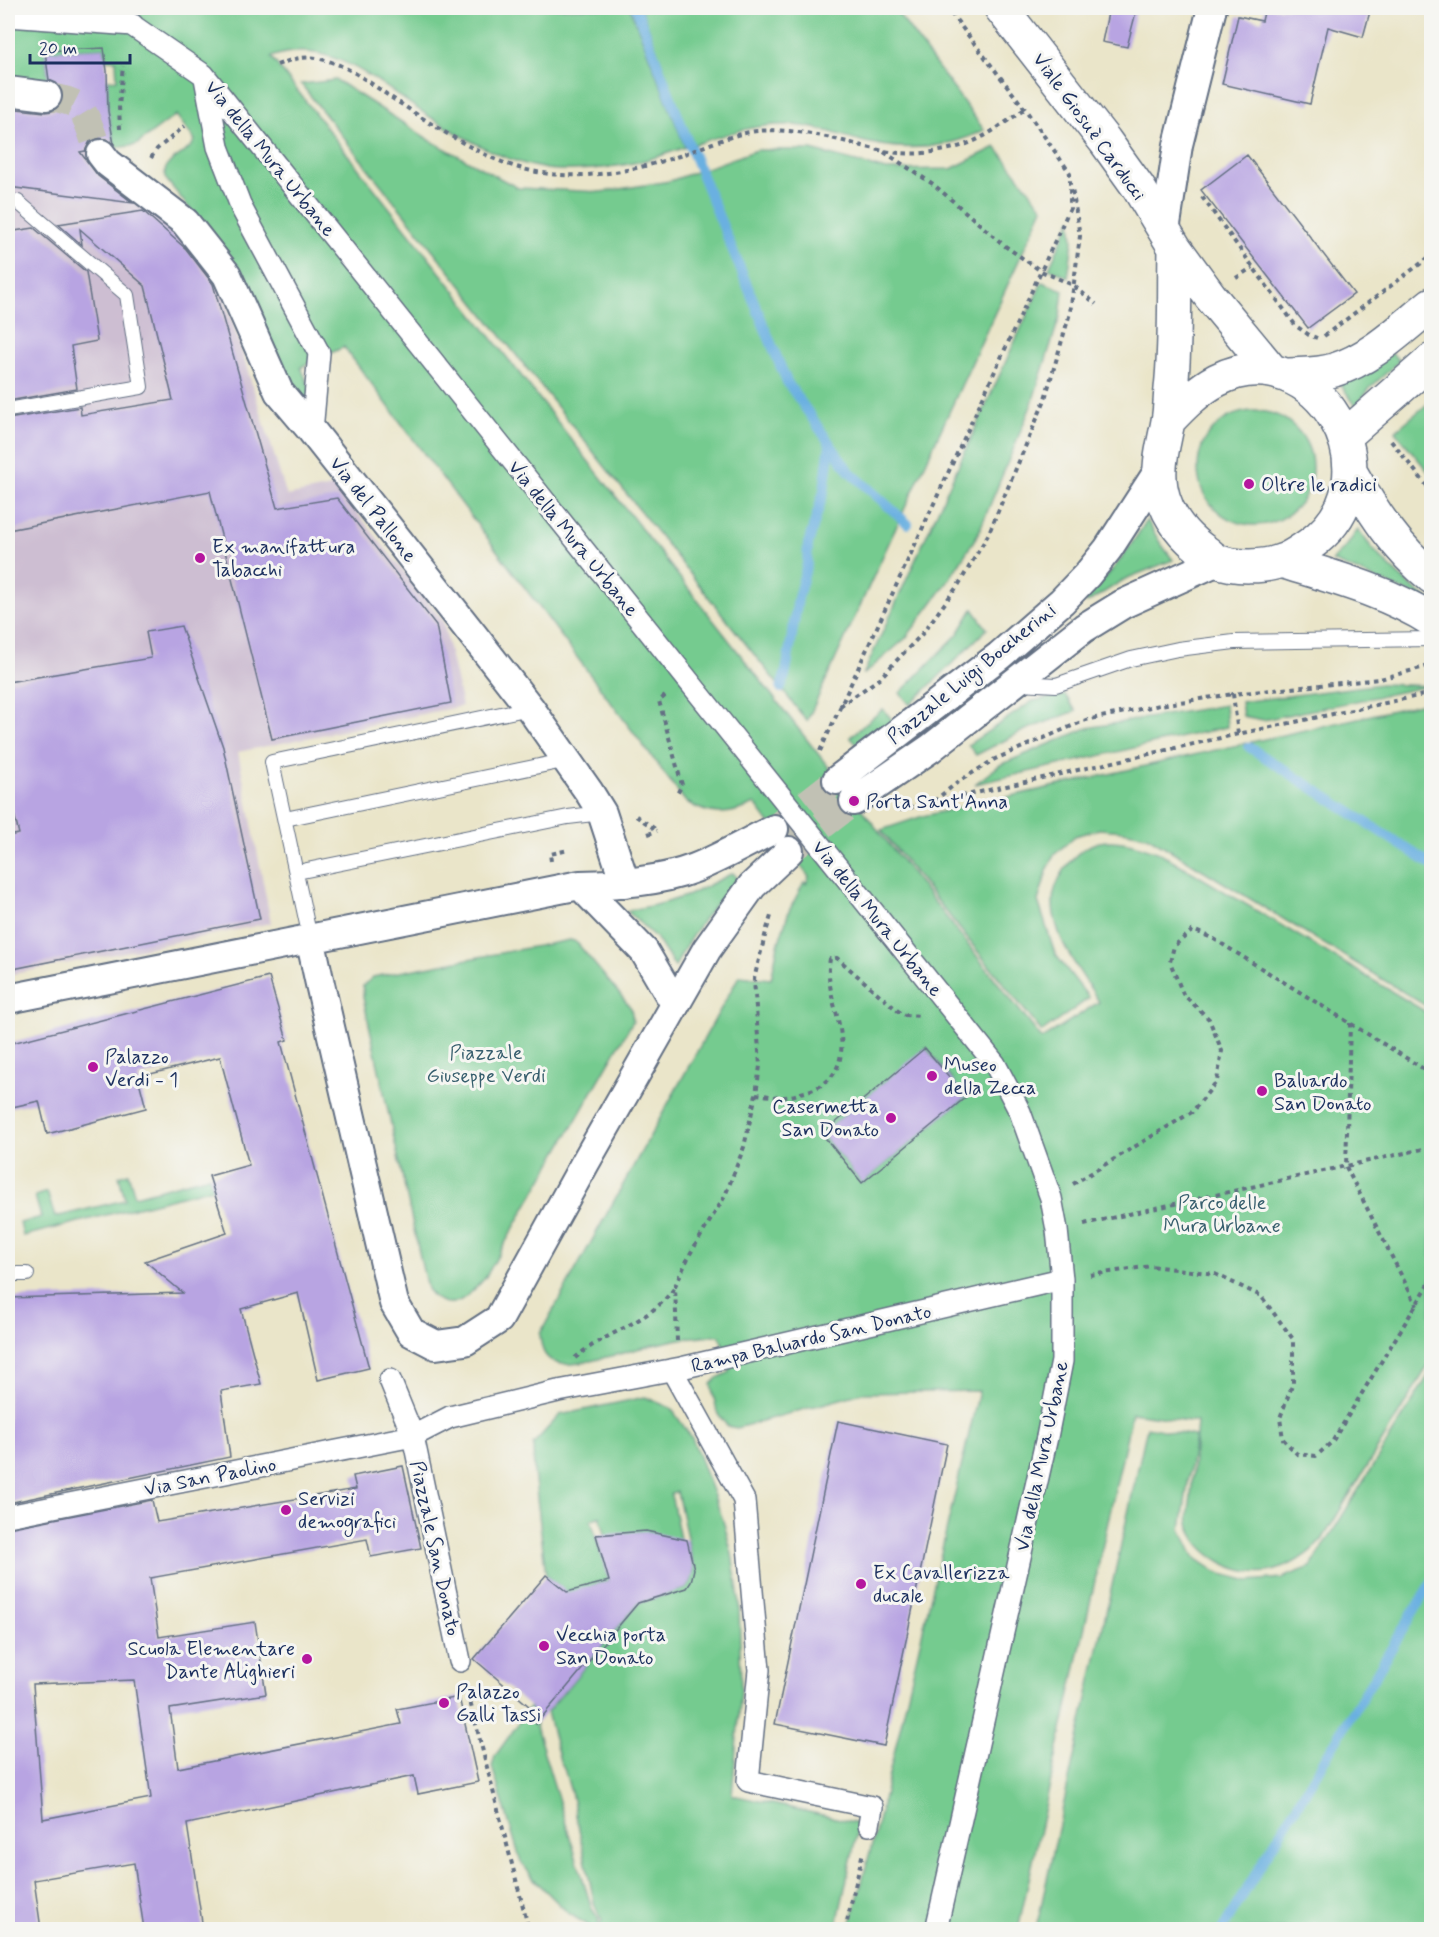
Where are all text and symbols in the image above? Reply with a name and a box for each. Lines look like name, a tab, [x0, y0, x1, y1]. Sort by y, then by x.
scale bar	[30, 27, 130, 65]
text: 20 m	[39, 37, 77, 61]
street label: Viale Giosuè Carducci	[1026, 47, 1152, 206]
street label: Via della Mura Urbane	[198, 75, 341, 243]
street label: Via del Pallone	[323, 451, 423, 569]
street label: Via della Mura Urbane	[501, 455, 644, 623]
place label: Oltre le radici	[1261, 472, 1377, 499]
marker: Oltre le radici	[1242, 477, 1256, 491]
place label: Ex manifattura Tabacchi	[212, 534, 355, 584]
marker: Ex manifattura Tabacchi	[193, 551, 207, 565]
street label: Piazzale Luigi Boccherini	[882, 598, 1063, 752]
place label: Porta Sant'Anna	[866, 789, 1008, 816]
marker: Porta Sant'Anna	[847, 794, 861, 808]
street label: Via della Mura Urbane	[805, 835, 948, 1003]
park label: Piazzale Giuseppe Verdi	[426, 1040, 546, 1090]
place label: Palazzo Verdi - 1	[105, 1044, 178, 1094]
place label: Museo della Zecca	[944, 1052, 1036, 1102]
marker: Palazzo Verdi - 1	[86, 1060, 100, 1074]
place label: Baluardo San Donato	[1274, 1068, 1371, 1118]
marker: Museo della Zecca	[925, 1069, 939, 1083]
marker: Baluardo San Donato	[1255, 1084, 1269, 1098]
place label: Casermetta San Donato	[772, 1094, 879, 1144]
marker: Casermetta San Donato	[884, 1111, 898, 1125]
park label: Parco delle Mura Urbane	[1163, 1190, 1281, 1240]
street label: Rampa Baluardo San Donato	[689, 1299, 934, 1380]
street label: Via della Mura Urbane	[1009, 1359, 1076, 1554]
street label: Via San Paolino	[142, 1451, 279, 1504]
street label: Piazzale San Donato	[403, 1458, 466, 1638]
place label: Servizi demografici	[298, 1486, 396, 1537]
marker: Servizi demografici	[279, 1503, 293, 1517]
place label: Ex Cavallerizza ducale	[873, 1560, 1010, 1610]
marker: Ex Cavallerizza ducale	[854, 1577, 868, 1591]
place label: Vecchia porta San Donato	[556, 1622, 666, 1672]
place label: Scuola Elementare Dante Alighieri	[127, 1636, 295, 1686]
marker: Vecchia porta San Donato	[537, 1639, 551, 1653]
marker: Scuola Elementare Dante Alighieri	[300, 1652, 314, 1666]
place label: Palazzo Galli Tassi	[456, 1679, 541, 1729]
marker: Palazzo Galli Tassi	[437, 1696, 451, 1710]

